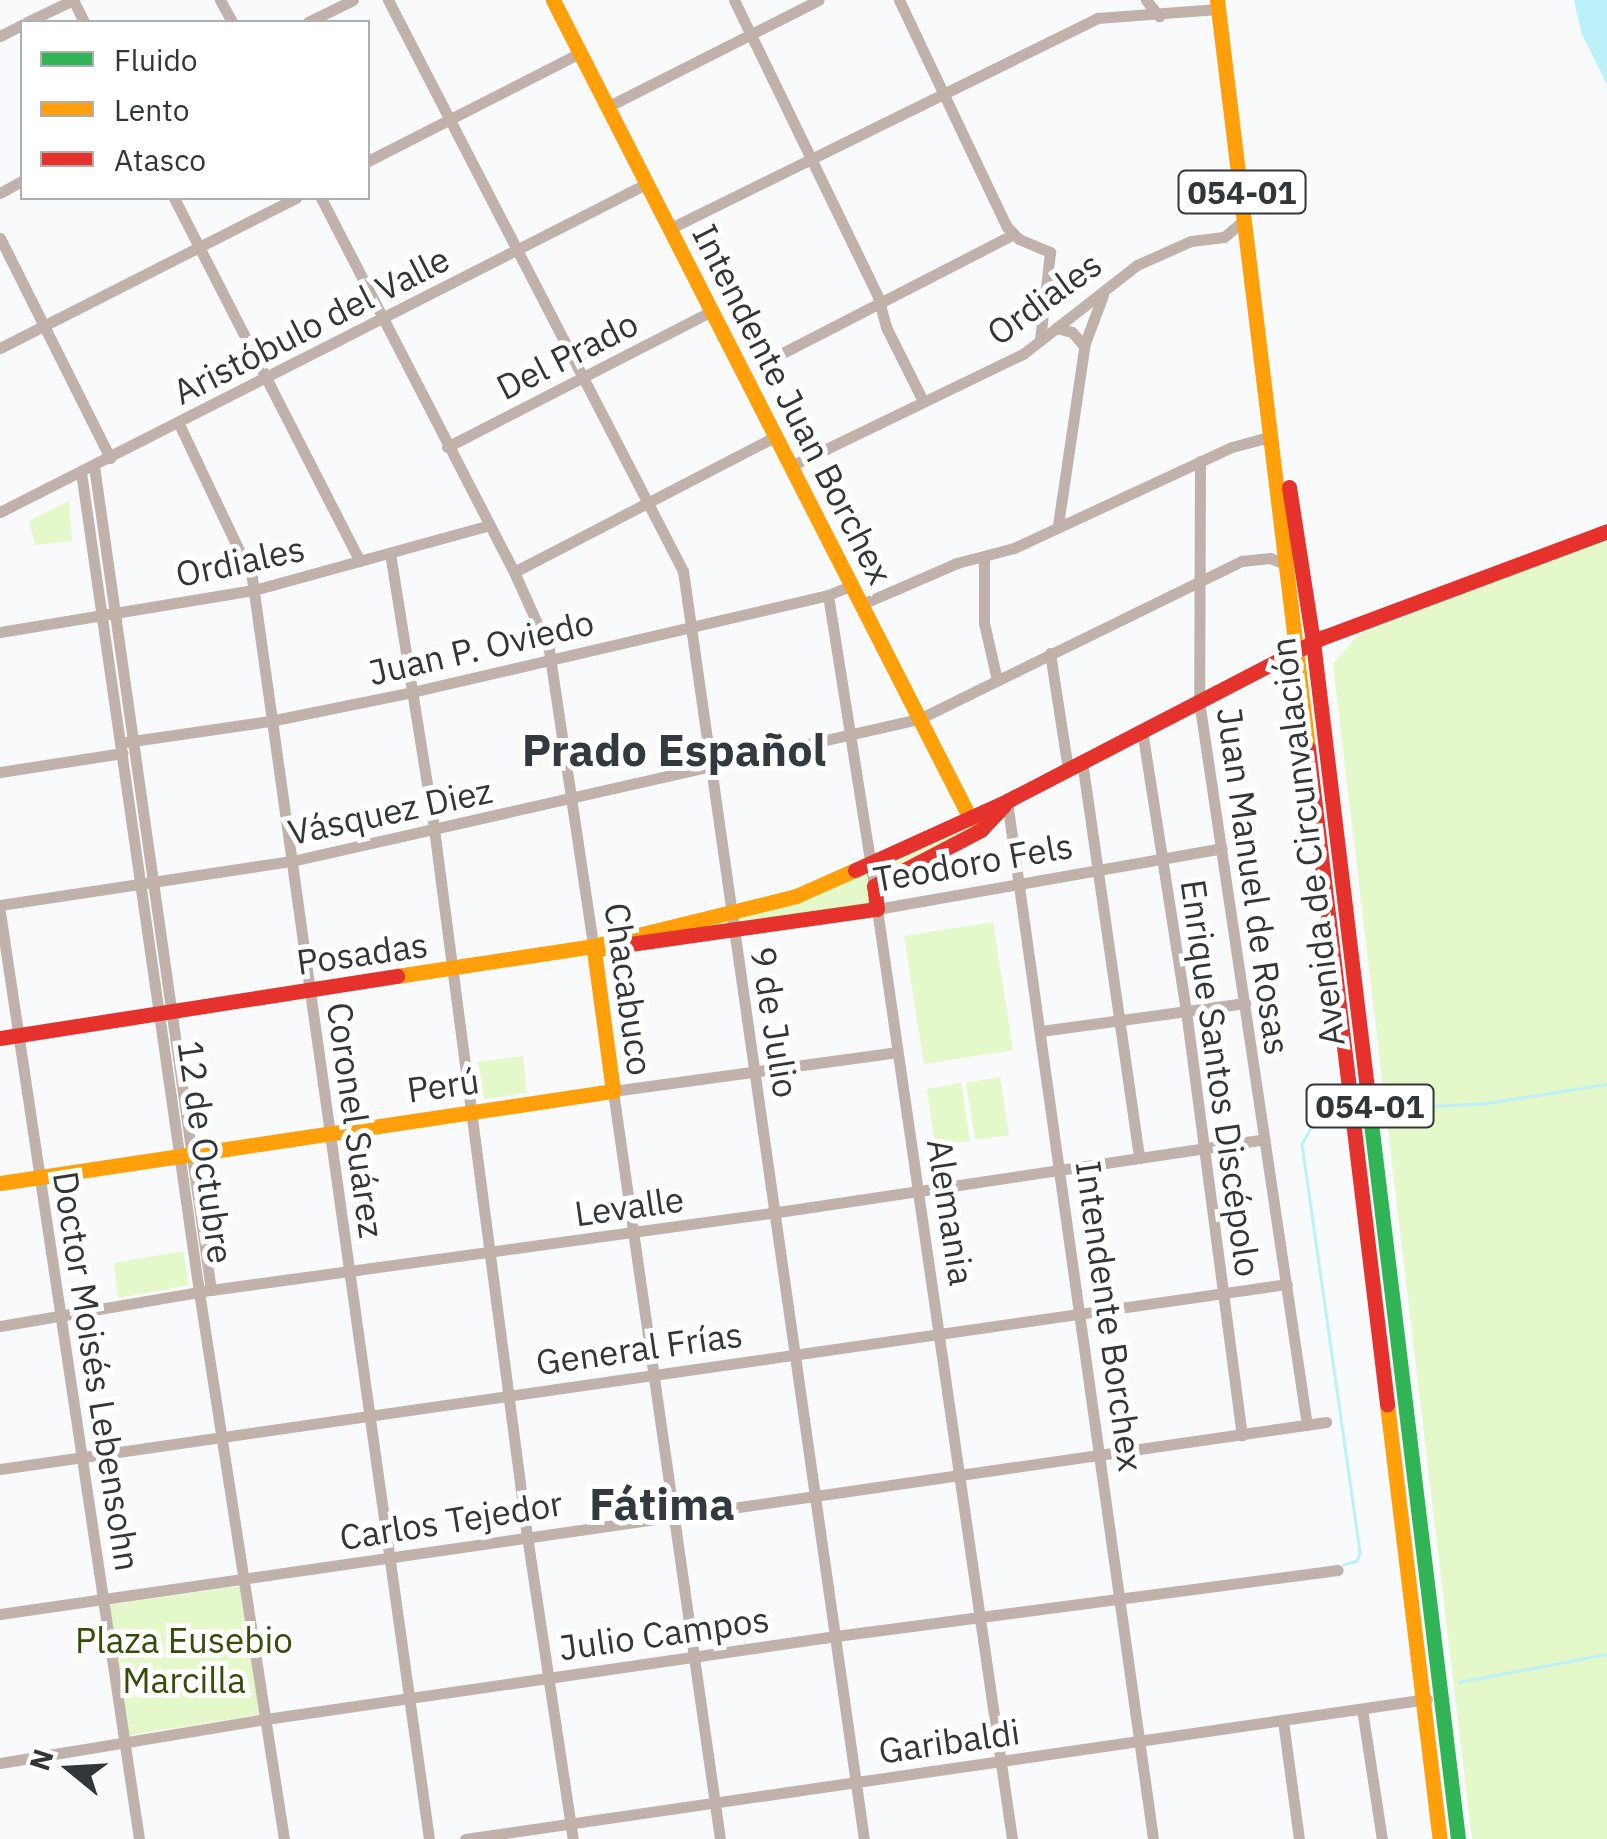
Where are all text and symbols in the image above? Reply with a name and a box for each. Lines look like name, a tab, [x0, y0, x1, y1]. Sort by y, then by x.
legend	[20, 20, 370, 200]
text: Fluido	[114, 40, 198, 79]
text: Lento	[114, 90, 189, 129]
text: Atasco	[114, 140, 206, 179]
road number: 054-01	[1177, 165, 1307, 219]
street label: Intendente Juan Borchex	[684, 217, 902, 591]
street label: Aristóbulo del Valle	[166, 237, 456, 413]
street label: Ordiales	[979, 243, 1109, 353]
street label: Del Prado	[489, 302, 645, 408]
street label: Ordiales	[172, 527, 308, 595]
street label: Juan P. Oviedo	[364, 601, 598, 693]
street label: Avenida de Circunvalación	[1261, 635, 1353, 1049]
street label: Juan Manuel de Rosas	[1209, 705, 1299, 1057]
district label: Prado Español	[522, 723, 826, 777]
street label: Vásquez Diez	[284, 769, 496, 853]
street label: Teodoro Fels	[870, 824, 1076, 900]
street label: Enrique Santos Discépolo	[1172, 877, 1270, 1279]
street label: Chacabuco	[596, 900, 662, 1078]
street label: Posadas	[294, 923, 430, 983]
street label: 9 de Julio	[742, 943, 808, 1101]
street label: Coronel Suárez	[319, 1000, 393, 1240]
street label: 12 de Octubre	[170, 1038, 242, 1266]
street label: Perú	[404, 1059, 482, 1111]
road number: 054-01	[1305, 1079, 1435, 1133]
street label: Alemania	[919, 1136, 983, 1288]
street label: Intendente Borchex	[1067, 1158, 1153, 1474]
street label: Doctor Moisés Lebensohn	[45, 1168, 149, 1574]
street label: Levalle	[572, 1178, 686, 1234]
street label: General Frías	[533, 1313, 745, 1383]
district label: Fátima	[589, 1477, 735, 1531]
street label: Carlos Tejedor	[336, 1482, 566, 1558]
street label: Julio Campos	[556, 1597, 772, 1669]
park label: Plaza Eusebio Marcilla	[75, 1619, 293, 1701]
street label: Garibaldi	[876, 1710, 1022, 1772]
north arrow	[20, 1719, 120, 1819]
text: N	[20, 1744, 62, 1775]

